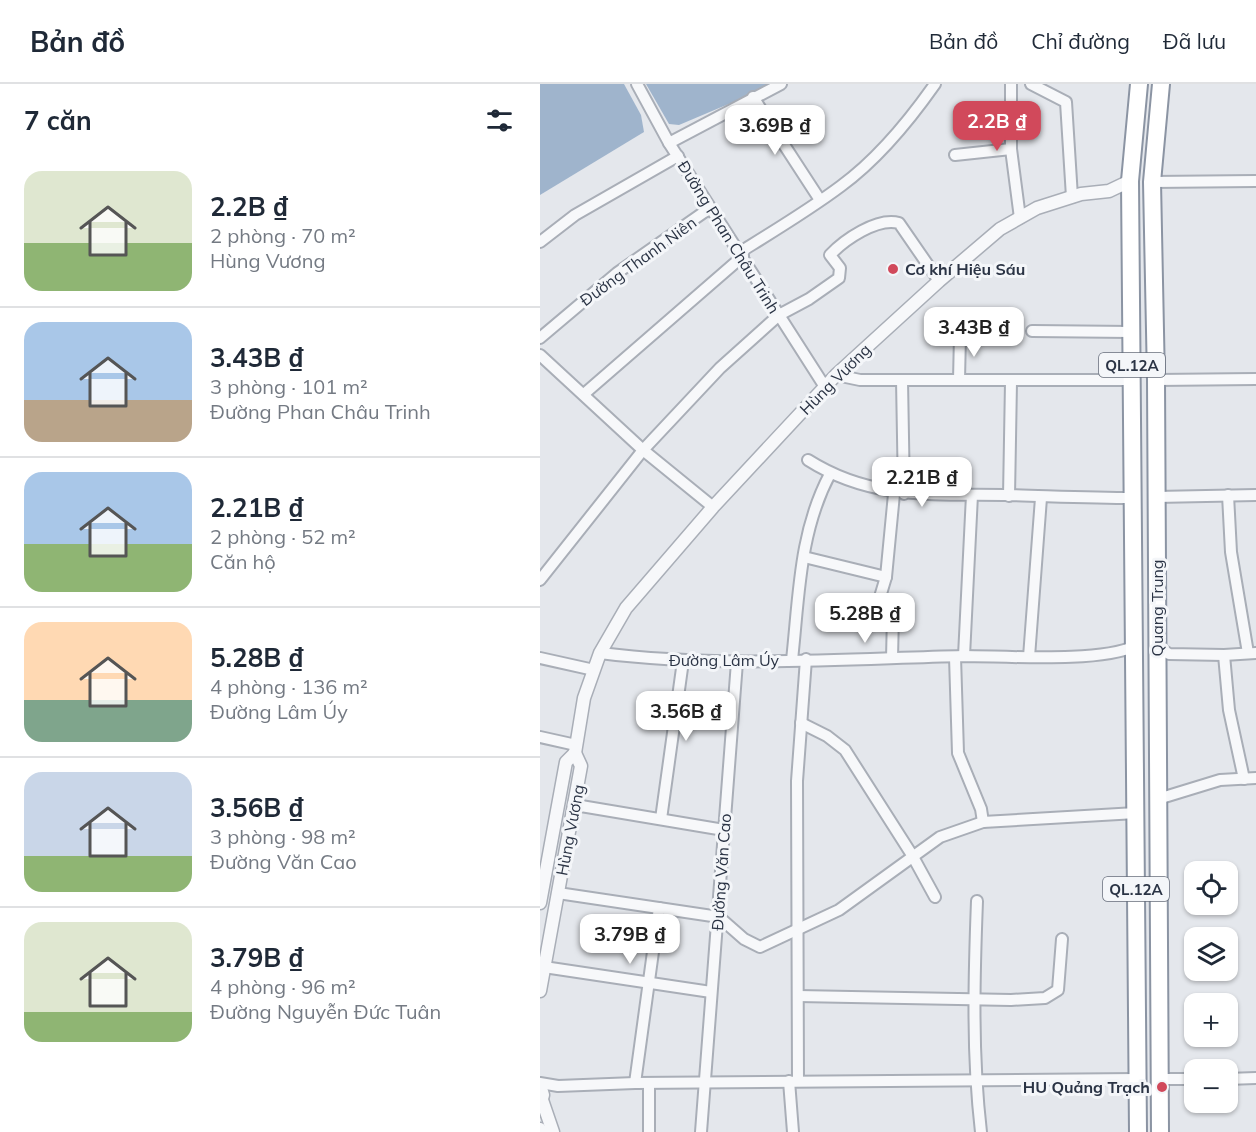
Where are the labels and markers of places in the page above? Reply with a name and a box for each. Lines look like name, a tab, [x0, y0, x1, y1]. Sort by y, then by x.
pin: 2.2B ₫	[948, 101, 1046, 152]
pin: 3.69B ₫	[720, 105, 830, 156]
place label: Cơ khí Hiệu Sáu	[905, 259, 1025, 279]
marker: Cơ khí Hiệu Sáu	[886, 262, 900, 276]
pin: 3.43B ₫	[919, 307, 1029, 358]
pin: 2.21B ₫	[867, 457, 977, 508]
pin: 5.28B ₫	[810, 593, 920, 644]
pin: 3.56B ₫	[631, 691, 741, 742]
pin: 3.79B ₫	[575, 914, 685, 965]
place label: HU Quảng Trạch	[1023, 1077, 1150, 1097]
marker: HU Quảng Trạch	[1155, 1080, 1169, 1094]

